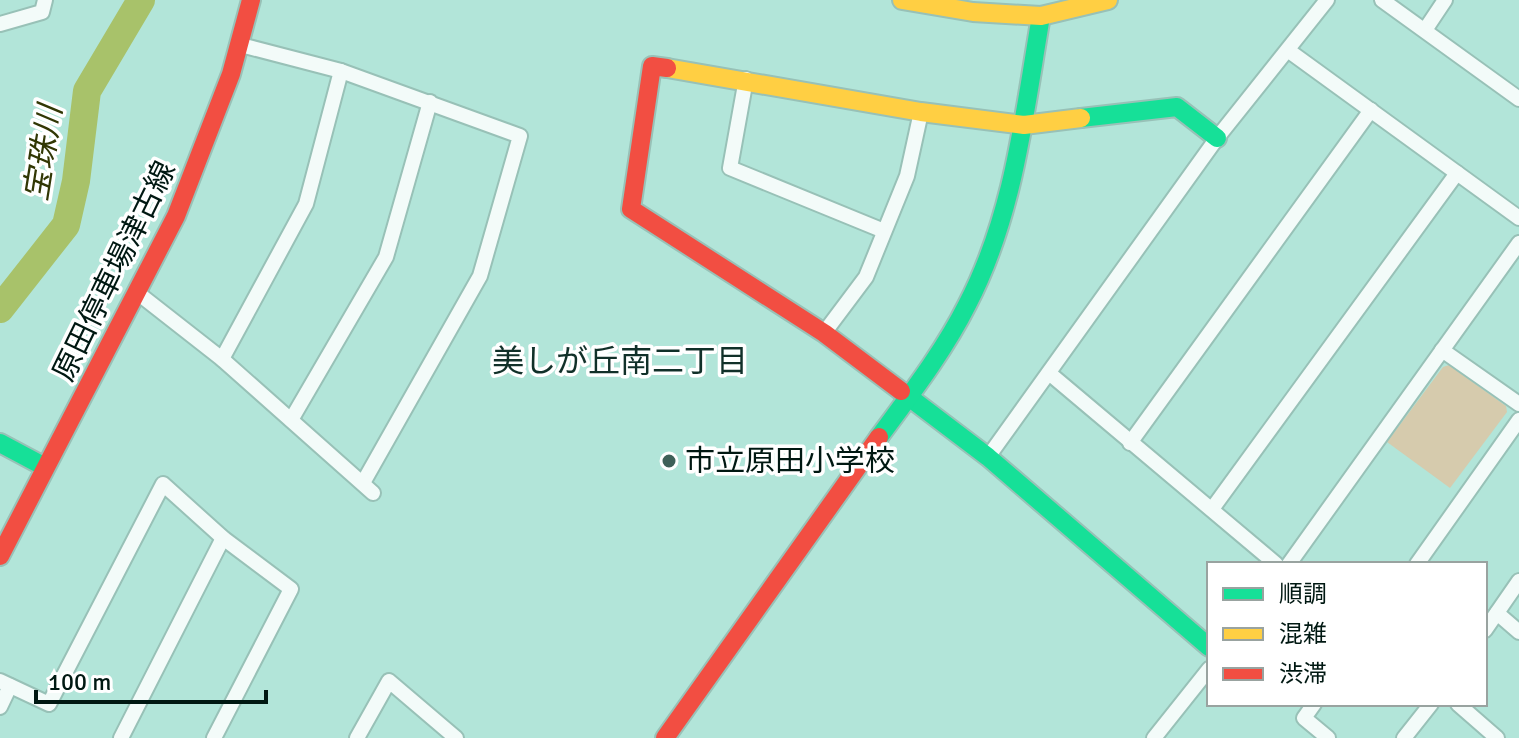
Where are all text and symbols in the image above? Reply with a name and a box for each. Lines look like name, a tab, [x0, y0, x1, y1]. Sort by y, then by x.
water label: 宝珠川	[17, 100, 71, 204]
street label: 原田停車場津古線	[45, 155, 184, 387]
district label: 美しが丘南二丁目	[492, 342, 748, 381]
place label: 市立原田小学校	[685, 443, 895, 480]
marker: 市立原田小学校	[660, 452, 678, 470]
legend	[1207, 562, 1487, 706]
text: 順調	[1279, 579, 1327, 609]
text: 混雑	[1279, 619, 1327, 649]
scale bar	[36, 654, 266, 704]
text: 渋滞	[1279, 659, 1327, 689]
text: 100 m	[48, 667, 111, 697]

